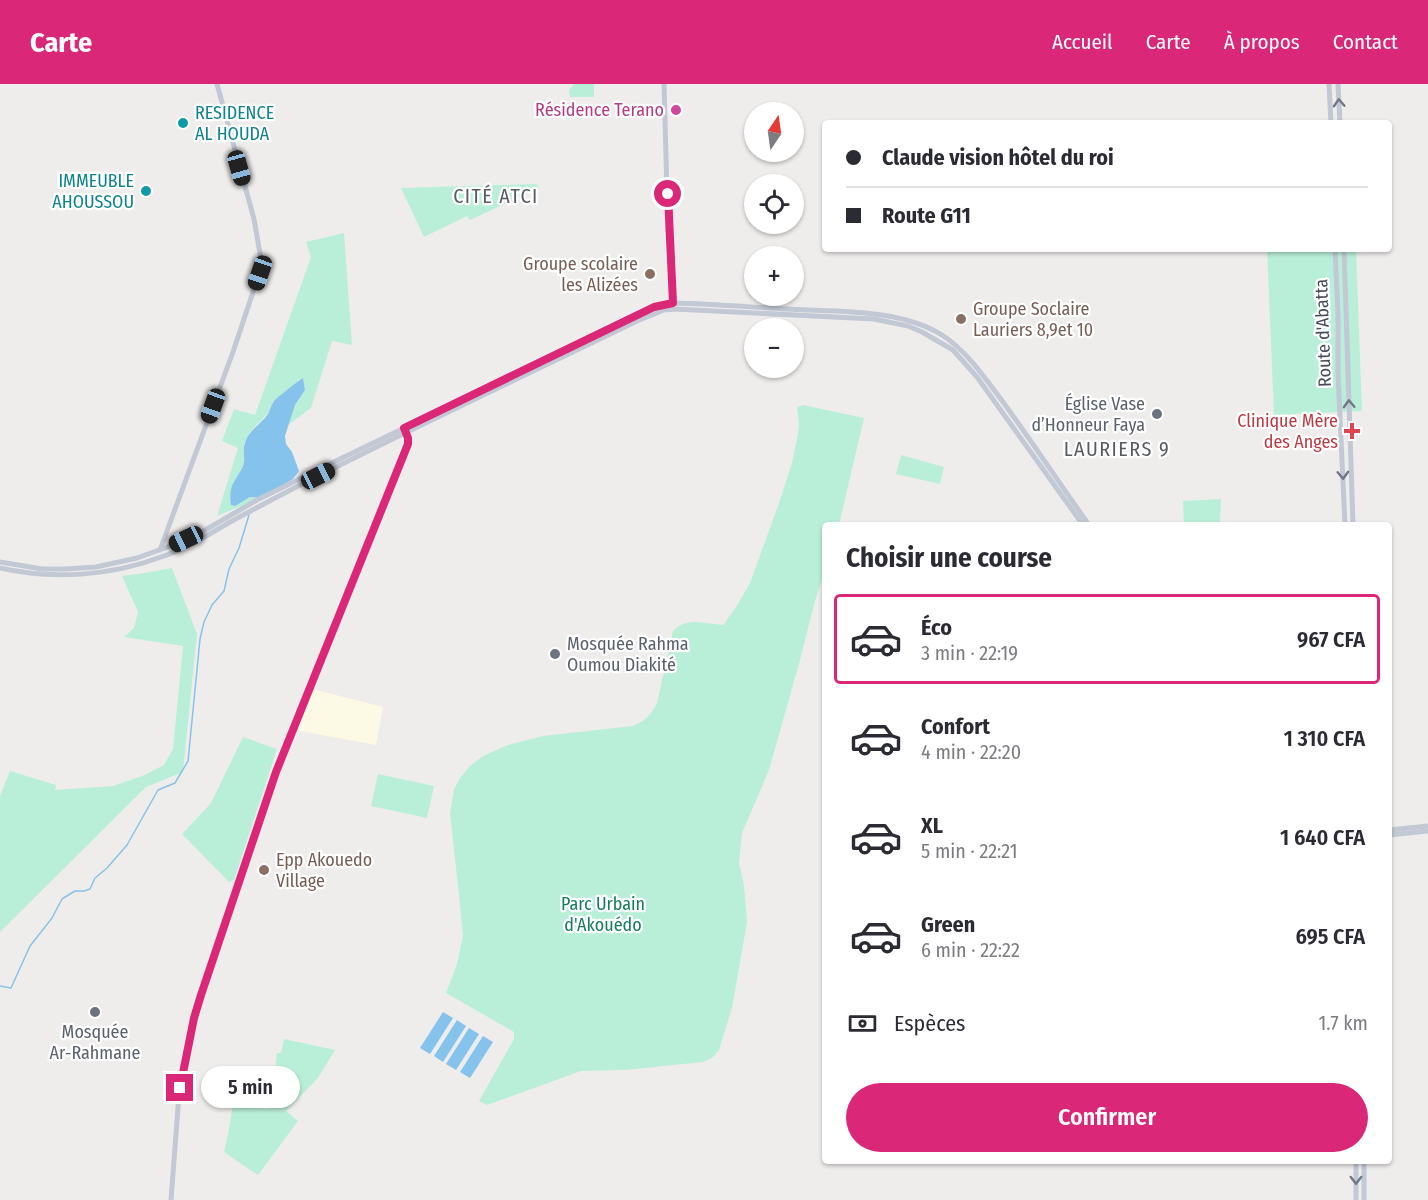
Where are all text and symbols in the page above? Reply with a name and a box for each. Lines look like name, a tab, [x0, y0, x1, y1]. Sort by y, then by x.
text: Carte	[30, 26, 92, 59]
text: Accueil	[1052, 29, 1113, 55]
text: Carte	[1146, 29, 1191, 55]
text: À propos	[1224, 29, 1300, 55]
text: Contact	[1333, 29, 1398, 55]
place label: Résidence Terano	[535, 99, 664, 121]
one-way arrow	[1332, 99, 1345, 108]
place label: RESIDENCE AL HOUDA	[195, 102, 274, 145]
north arrow	[744, 102, 804, 162]
map controls	[744, 102, 804, 378]
marker: Résidence Terano	[669, 103, 683, 117]
marker: RESIDENCE AL HOUDA	[176, 116, 190, 130]
text: Claude vision hôtel du roi	[882, 144, 1114, 171]
car	[225, 148, 253, 188]
place label: IMMEUBLE AHOUSSOU	[52, 170, 134, 213]
button: locate	[744, 174, 804, 234]
route start	[654, 180, 681, 207]
marker: IMMEUBLE AHOUSSOU	[139, 184, 153, 198]
district label: CITÉ ATCI	[453, 184, 539, 208]
text: Route G11	[882, 202, 971, 229]
button: +	[744, 246, 804, 306]
car	[246, 253, 274, 293]
place label: Groupe scolaire les Alizées	[523, 253, 638, 296]
marker: Groupe scolaire les Alizées	[643, 267, 657, 281]
street label: Route d'Abatta	[1310, 278, 1336, 387]
place label: Groupe Soclaire Lauriers 8,9et 10	[973, 298, 1093, 341]
marker: Groupe Soclaire Lauriers 8,9et 10	[954, 312, 968, 326]
button: −	[744, 318, 804, 378]
car	[198, 386, 228, 426]
place label: Église Vase d’Honneur Faya	[1031, 392, 1145, 436]
one-way arrow	[1342, 399, 1355, 408]
marker: Église Vase d’Honneur Faya	[1150, 407, 1164, 421]
place label: Clinique Mère des Anges	[1237, 410, 1338, 453]
marker: Clinique Mère des Anges	[1343, 422, 1361, 440]
district label: LAURIERS 9	[1064, 437, 1170, 461]
car	[298, 460, 338, 492]
one-way arrow	[1336, 471, 1349, 480]
car	[166, 523, 206, 555]
text: Choisir une course	[846, 542, 1052, 574]
icon: car	[849, 612, 903, 666]
text: Éco	[921, 614, 952, 641]
text: 967 CFA	[1297, 626, 1365, 653]
place label: Mosquée Rahma Oumou Diakité	[567, 633, 689, 676]
text: 3 min · 22:19	[921, 641, 1018, 665]
marker: Mosquée Rahma Oumou Diakité	[548, 647, 562, 661]
icon: car	[849, 711, 903, 765]
text: Confort	[921, 713, 990, 740]
text: 1 310 CFA	[1284, 725, 1365, 752]
text: 4 min · 22:20	[921, 740, 1021, 764]
icon: car	[849, 810, 903, 864]
text: XL	[921, 812, 943, 839]
text: 1 640 CFA	[1280, 824, 1365, 851]
text: 5 min · 22:21	[921, 839, 1018, 863]
place label: Epp Akouedo Village	[276, 849, 372, 892]
marker: Epp Akouedo Village	[257, 863, 271, 877]
park label: Parc Urbain d'Akouédo	[561, 893, 645, 936]
icon: car	[849, 909, 903, 963]
text: Green	[921, 911, 975, 938]
text: 695 CFA	[1296, 923, 1365, 950]
text: 6 min · 22:22	[921, 938, 1020, 962]
marker: Mosquée Ar-Rahmane	[88, 1005, 102, 1019]
icon: cash	[846, 1007, 879, 1040]
text: Espèces	[894, 1010, 965, 1037]
text: 1.7 km	[1318, 1011, 1368, 1035]
place label: Mosquée Ar-Rahmane	[50, 1021, 140, 1064]
callout: 5 min	[201, 1067, 300, 1109]
route end	[166, 1074, 193, 1101]
text: 5 min	[228, 1075, 273, 1099]
button: Confirmer	[846, 1083, 1368, 1152]
one-way arrow	[1350, 1176, 1362, 1185]

